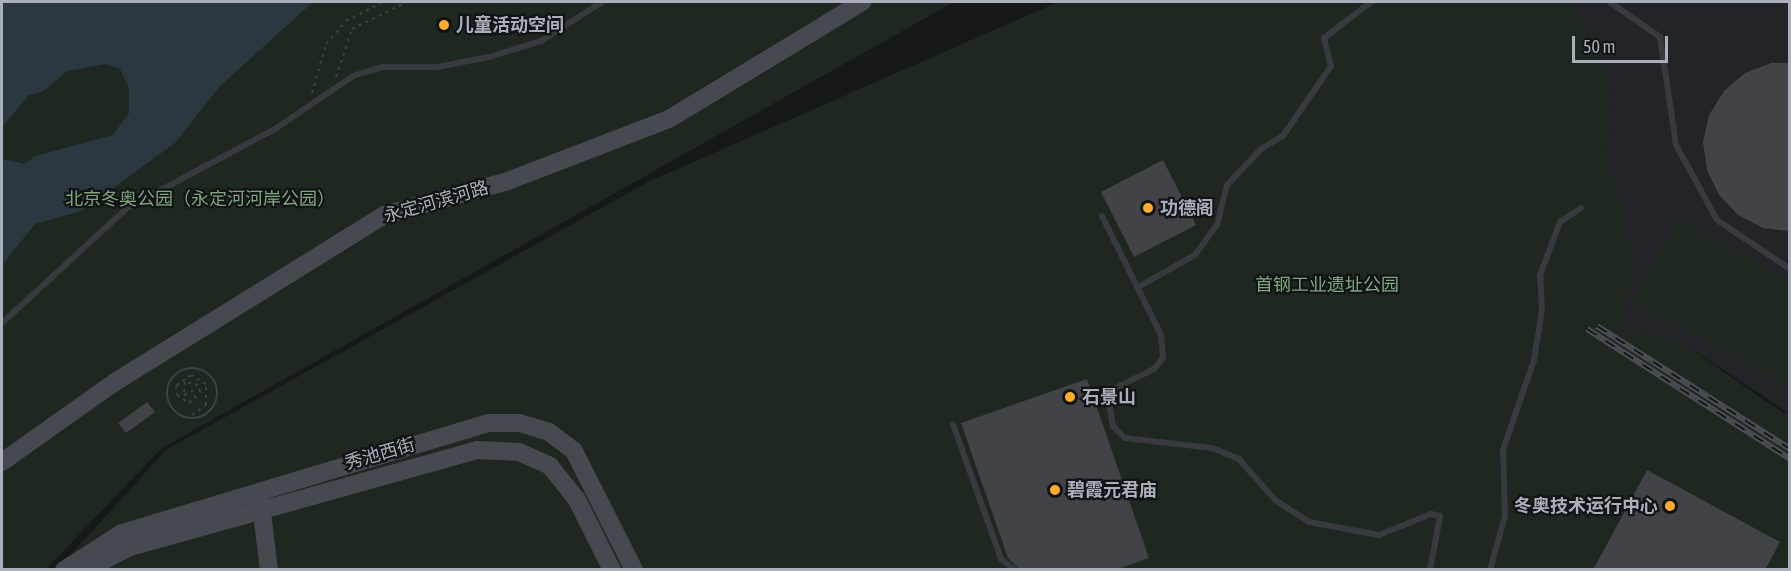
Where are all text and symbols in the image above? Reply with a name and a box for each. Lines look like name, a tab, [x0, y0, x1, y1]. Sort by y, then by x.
place label: 儿童活动空间	[456, 14, 564, 36]
marker: 儿童活动空间	[437, 18, 451, 32]
scale bar	[1575, 24, 1671, 62]
text: 50 m	[1583, 36, 1615, 57]
street label: 永定河滨河路	[381, 177, 491, 227]
park label: 北京冬奥公园（永定河河岸公园）	[65, 188, 335, 210]
place label: 功德阁	[1160, 197, 1214, 219]
marker: 功德阁	[1141, 201, 1155, 215]
park label: 首钢工业遗址公园	[1255, 274, 1399, 296]
place label: 石景山	[1082, 386, 1136, 408]
marker: 石景山	[1063, 390, 1077, 404]
street label: 秀池西街	[342, 434, 418, 474]
place label: 碧霞元君庙	[1067, 479, 1157, 501]
marker: 碧霞元君庙	[1048, 483, 1062, 497]
place label: 冬奥技术运行中心	[1514, 495, 1658, 517]
marker: 冬奥技术运行中心	[1663, 499, 1677, 513]

